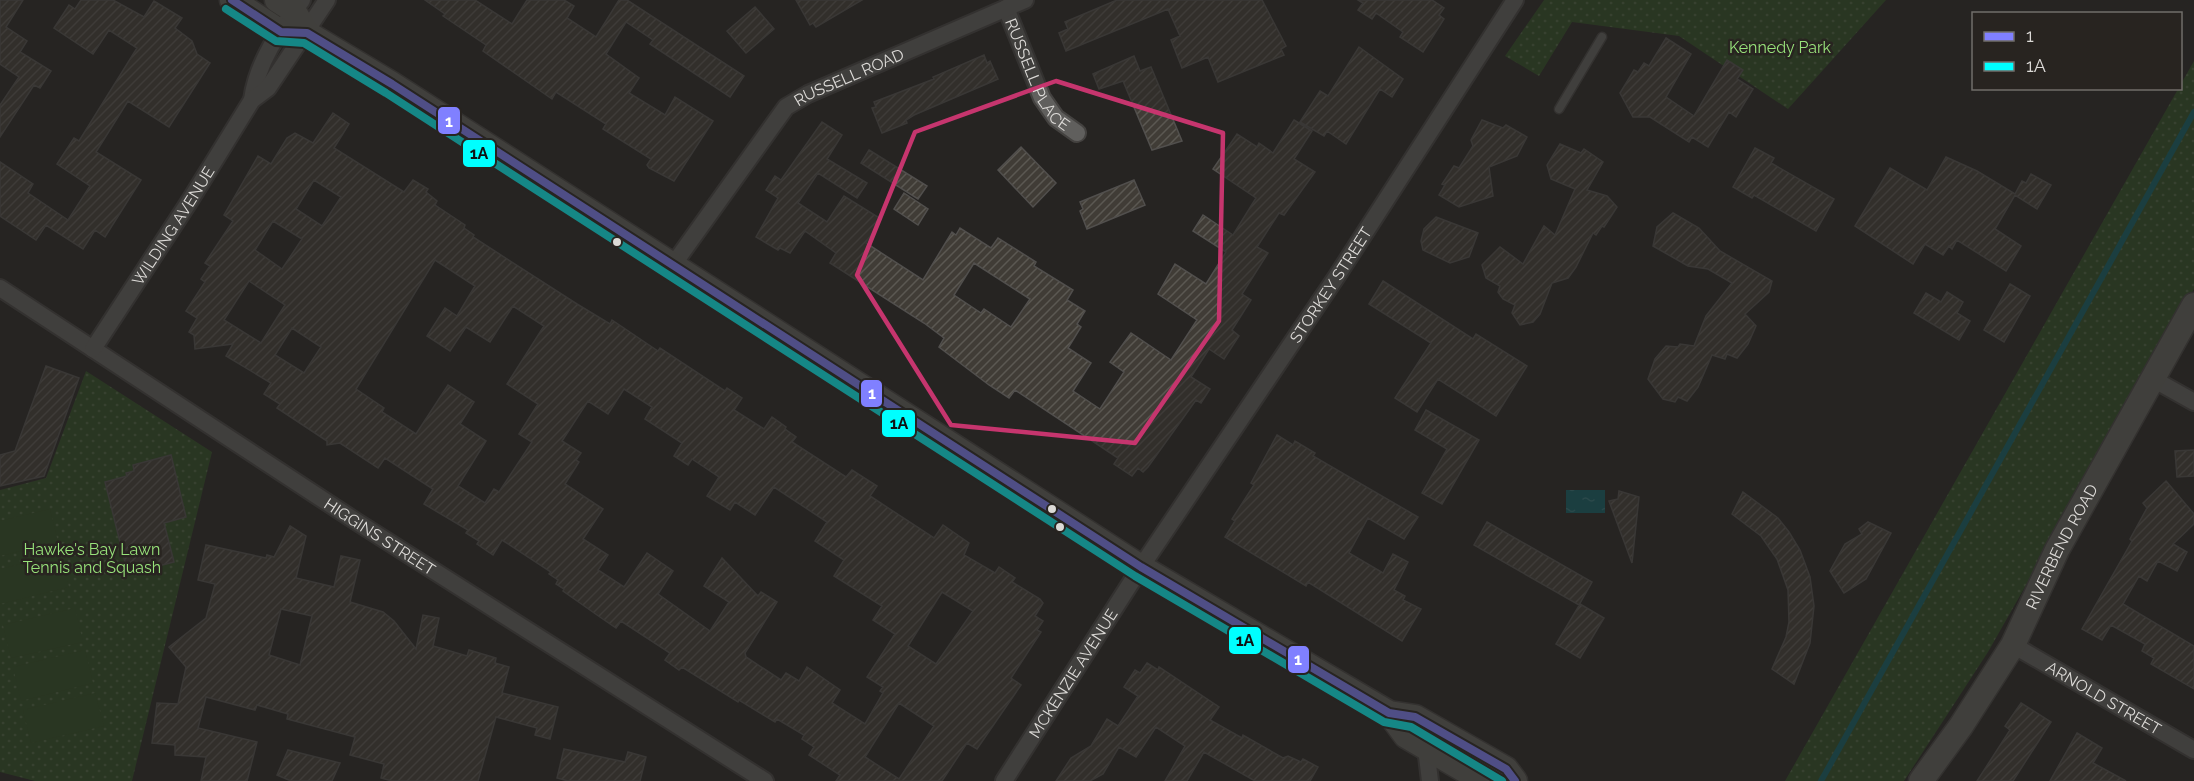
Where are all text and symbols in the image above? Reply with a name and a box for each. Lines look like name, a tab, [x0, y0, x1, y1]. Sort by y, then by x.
legend	[1972, 12, 2182, 90]
street label: RUSSELL PLACE	[1001, 16, 1074, 135]
text: 1	[2026, 25, 2034, 46]
park label: Kennedy Park	[1729, 38, 1832, 57]
street label: RUSSELL ROAD	[791, 45, 907, 110]
text: 1A	[2026, 55, 2046, 76]
line badge: 1	[437, 106, 461, 135]
text: 1	[445, 112, 453, 131]
line badge: 1A	[462, 139, 496, 168]
text: 1A	[470, 144, 489, 163]
street label: WILDING AVENUE	[128, 163, 219, 289]
street label: STORKEY STREET	[1286, 224, 1376, 347]
unlabelled marker	[611, 236, 623, 248]
line badge: 1	[860, 379, 883, 408]
text: 1	[868, 384, 876, 403]
line badge: 1A	[881, 409, 916, 438]
text: 1A	[890, 414, 909, 433]
street label: RIVERBEND ROAD	[2022, 481, 2102, 612]
street label: HIGGINS STREET	[321, 494, 439, 579]
unlabelled marker	[1046, 503, 1058, 515]
unlabelled marker	[1054, 521, 1066, 533]
park label: Hawke's Bay Lawn Tennis and Squash	[23, 540, 161, 577]
street label: MCKENZIE AVENUE	[1025, 605, 1122, 742]
line badge: 1A	[1228, 626, 1262, 655]
text: 1A	[1236, 631, 1255, 650]
line badge: 1	[1287, 645, 1310, 674]
text: 1	[1294, 650, 1302, 669]
street label: ARNOLD STREET	[2043, 657, 2165, 739]

